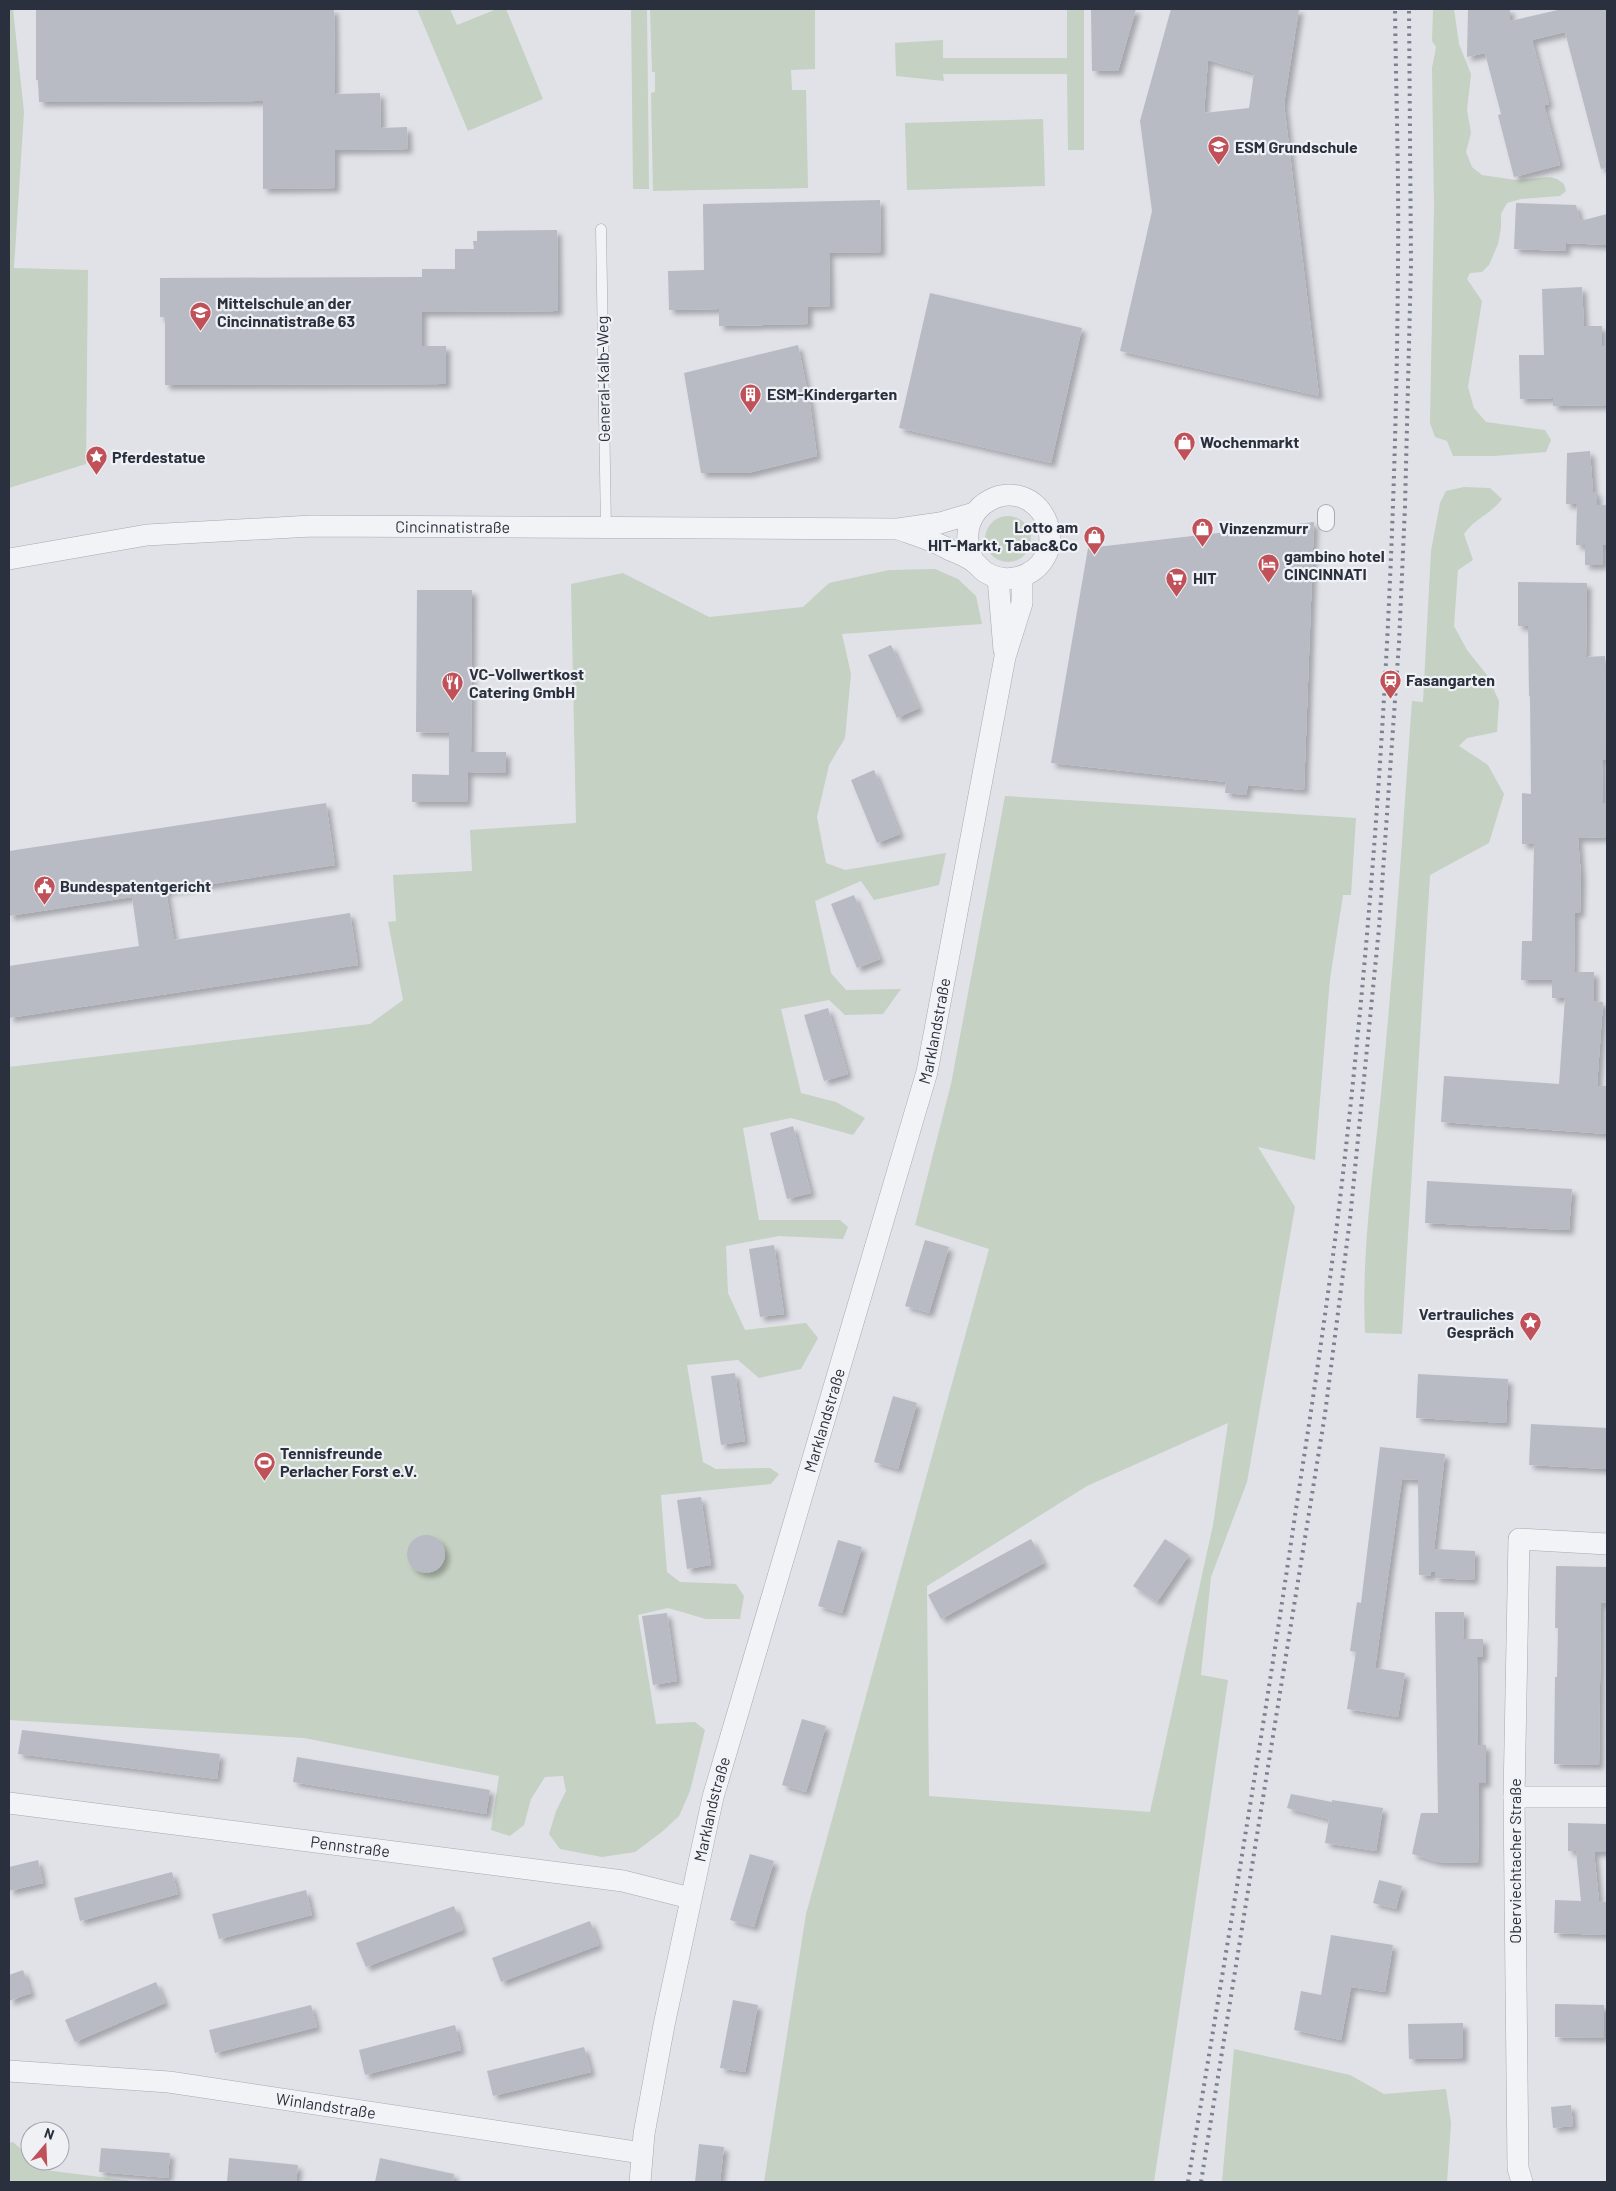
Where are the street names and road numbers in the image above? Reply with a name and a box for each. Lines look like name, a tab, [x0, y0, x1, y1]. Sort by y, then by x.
street label: General-Kalb-Weg	[592, 316, 613, 442]
street label: Cincinnatistraße	[395, 516, 510, 536]
street label: Marklandstraße	[914, 976, 954, 1086]
street label: Marklandstraße	[799, 1366, 848, 1474]
street label: Marklandstraße	[689, 1754, 733, 1863]
street label: Oberviechtacher Straße	[1505, 1778, 1524, 1944]
street label: Pennstraße	[309, 1831, 391, 1860]
street label: Winlandstraße	[275, 2088, 377, 2122]

